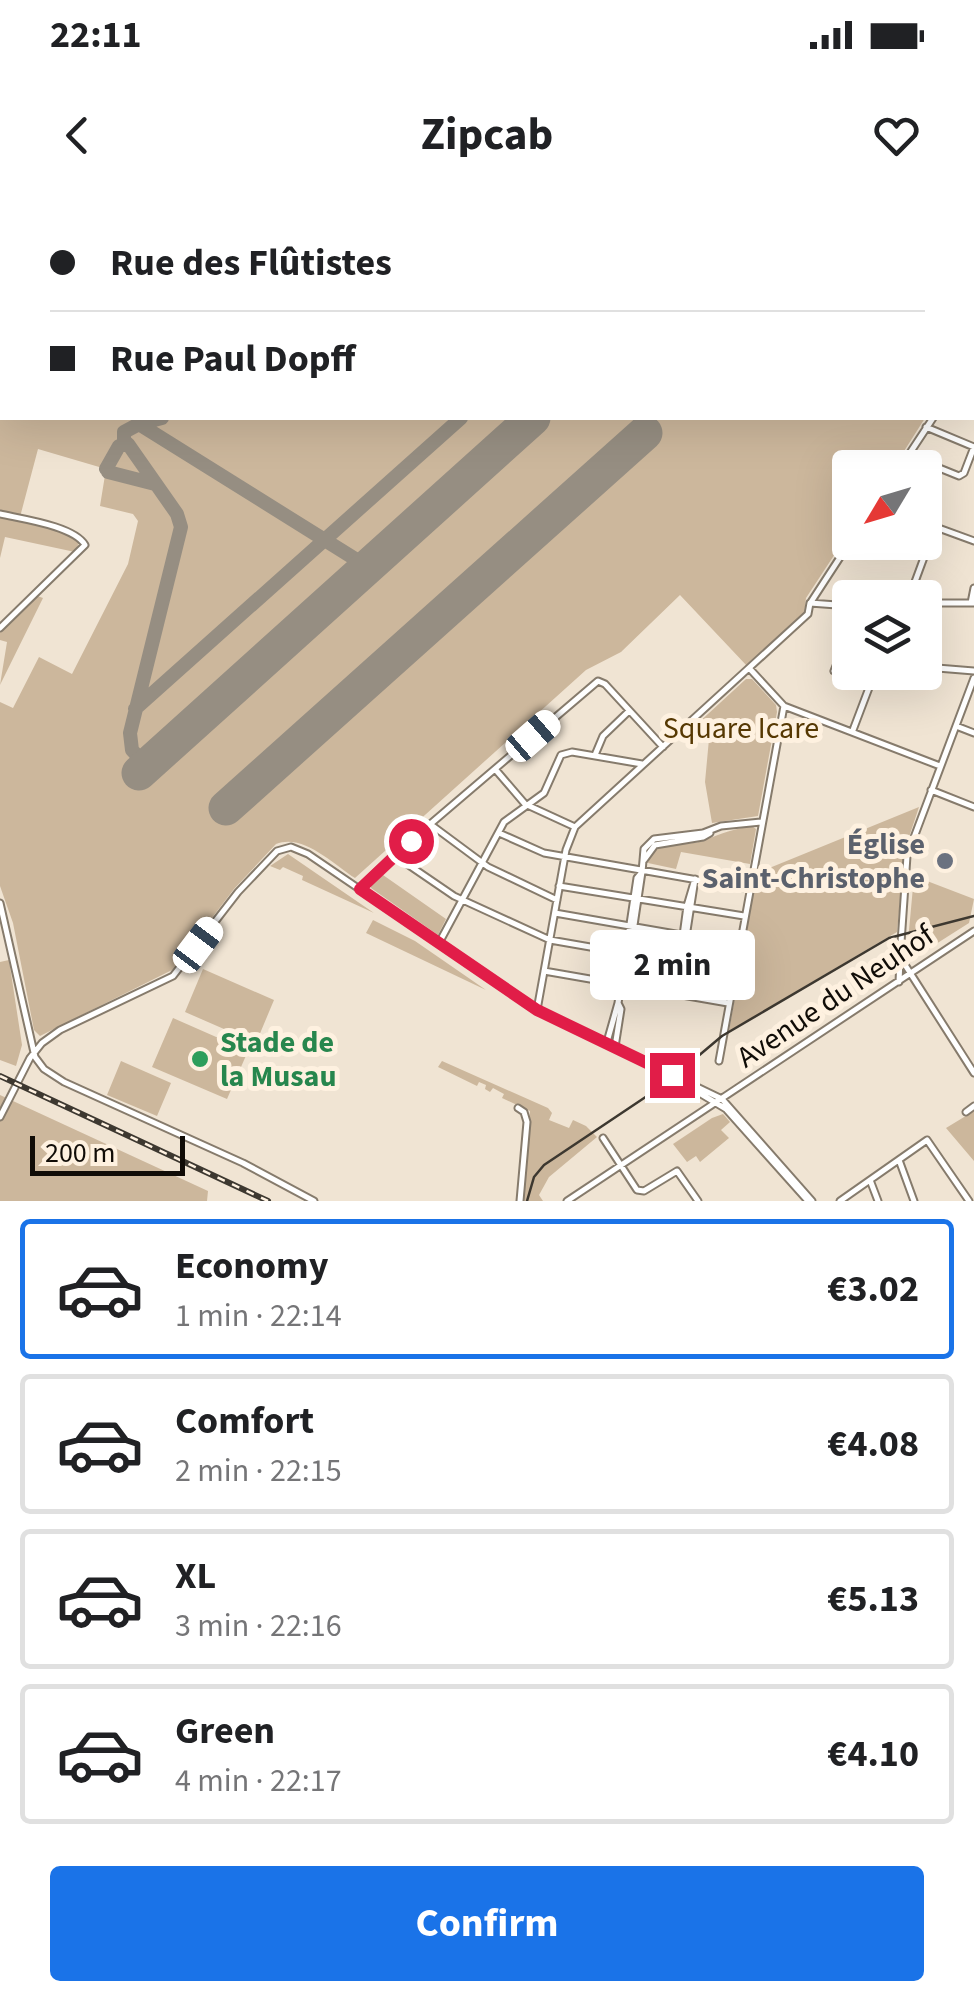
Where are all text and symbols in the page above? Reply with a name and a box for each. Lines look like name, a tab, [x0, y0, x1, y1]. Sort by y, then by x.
text: 22:11	[50, 8, 142, 62]
text: Zipcab	[421, 103, 553, 167]
icon: back	[50, 108, 105, 163]
icon: heart	[869, 108, 924, 163]
text: Rue des Flûtistes	[110, 236, 392, 290]
text: Rue Paul Dopff	[110, 332, 355, 386]
north arrow	[832, 450, 942, 560]
map controls	[832, 450, 942, 690]
button: layers	[832, 580, 942, 690]
car	[501, 705, 565, 767]
park label: Square Icare	[663, 707, 819, 750]
route start	[389, 819, 434, 864]
place label: Église Saint-Christophe	[702, 823, 925, 900]
marker: Église Saint-Christophe	[934, 850, 956, 872]
car	[168, 912, 228, 978]
street label: Avenue du Neuhof	[728, 914, 943, 1078]
callout: 2 min	[590, 930, 754, 1000]
text: 2 min	[634, 942, 711, 988]
place label: Stade de la Musau	[220, 1021, 336, 1098]
marker: Stade de la Musau	[189, 1048, 211, 1070]
route end	[650, 1053, 695, 1098]
scale bar	[30, 1131, 185, 1176]
text: 200 m	[45, 1133, 116, 1173]
text: Economy	[175, 1239, 328, 1293]
icon: car	[55, 1244, 145, 1334]
text: €3.02	[827, 1262, 919, 1316]
text: 1 min · 22:14	[175, 1293, 342, 1339]
text: Comfort	[175, 1394, 314, 1448]
icon: car	[55, 1399, 145, 1489]
text: €4.08	[827, 1417, 919, 1471]
text: 2 min · 22:15	[175, 1448, 342, 1494]
text: XL	[175, 1549, 216, 1603]
icon: car	[55, 1554, 145, 1644]
text: €5.13	[827, 1572, 919, 1626]
text: 3 min · 22:16	[175, 1603, 342, 1649]
text: Green	[175, 1704, 275, 1758]
icon: car	[55, 1709, 145, 1799]
text: €4.10	[827, 1727, 919, 1781]
text: 4 min · 22:17	[175, 1758, 342, 1804]
button: Confirm	[50, 1866, 924, 1981]

